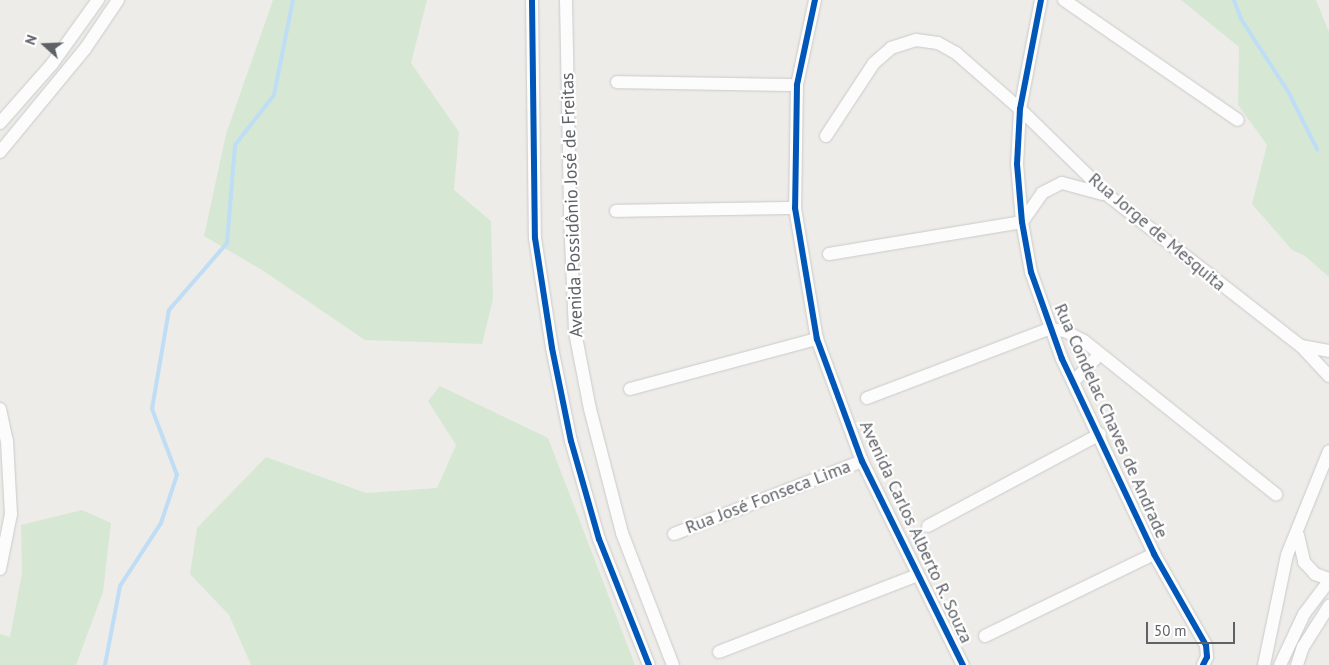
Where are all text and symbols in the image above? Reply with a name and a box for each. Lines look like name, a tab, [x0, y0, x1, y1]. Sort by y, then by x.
north arrow	[20, 20, 70, 70]
text: N	[21, 32, 41, 47]
street label: Avenida Possidônio José de Freitas	[557, 72, 587, 338]
street label: Rua Jorge de Mesquita	[1084, 168, 1230, 296]
street label: Rua Condelac Chaves de Andrade	[1049, 300, 1173, 542]
street label: Avenida Carlos Alberto R. Souza	[854, 416, 978, 648]
street label: Rua José Fonseca Lima	[682, 456, 854, 538]
scale bar	[1149, 612, 1238, 644]
text: 50 m	[1154, 621, 1187, 640]

